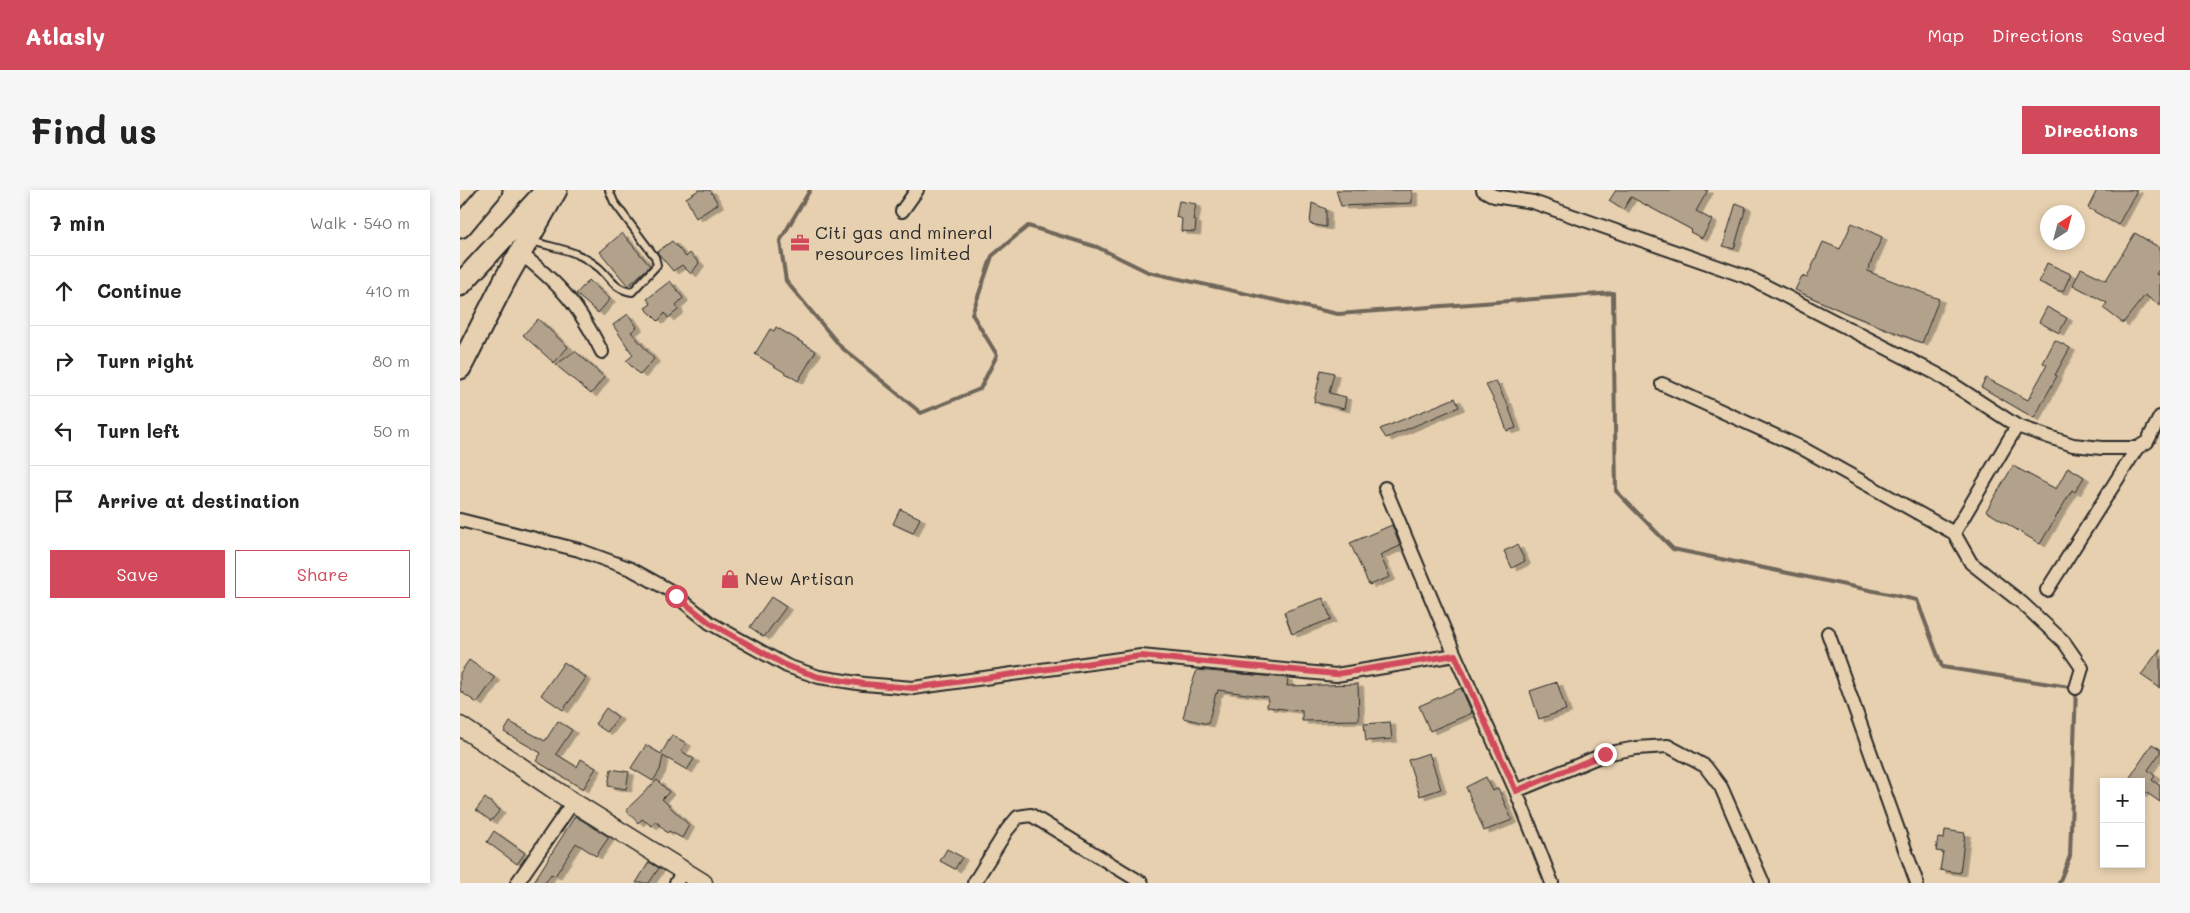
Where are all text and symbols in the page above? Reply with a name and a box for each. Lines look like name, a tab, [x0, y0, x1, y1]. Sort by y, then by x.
text: Atlasly	[25, 20, 105, 51]
text: Map	[1927, 23, 1964, 47]
text: Directions	[1992, 23, 2084, 47]
text: Saved	[2112, 23, 2165, 47]
button: Directions	[2022, 106, 2160, 154]
text: Find us	[30, 107, 157, 153]
north arrow	[2040, 205, 2085, 250]
text: 7 min	[50, 209, 105, 236]
text: Walk · 540 m	[310, 212, 410, 233]
place label: Citi gas and mineral resources limited	[815, 220, 993, 265]
office icon: Citi gas and mineral resources limited	[789, 232, 811, 254]
icon: ahead	[50, 277, 78, 305]
text: Continue	[97, 278, 182, 303]
text: 410 m	[366, 280, 410, 301]
icon: right	[50, 347, 78, 375]
text: Turn right	[97, 348, 194, 373]
text: 80 m	[373, 350, 410, 371]
icon: left	[50, 417, 78, 445]
text: Turn left	[97, 418, 180, 443]
text: 50 m	[373, 420, 410, 441]
icon: arrive	[50, 487, 78, 515]
text: Arrive at destination	[97, 488, 300, 513]
button: Save	[50, 550, 225, 598]
button: Share	[235, 550, 410, 598]
place label: New Artisan	[745, 566, 854, 590]
shop icon: New Artisan	[719, 568, 741, 590]
route start	[665, 585, 688, 608]
route end	[1594, 743, 1617, 766]
map controls	[2100, 778, 2145, 868]
button: +	[2100, 778, 2145, 823]
button: −	[2100, 823, 2145, 868]

